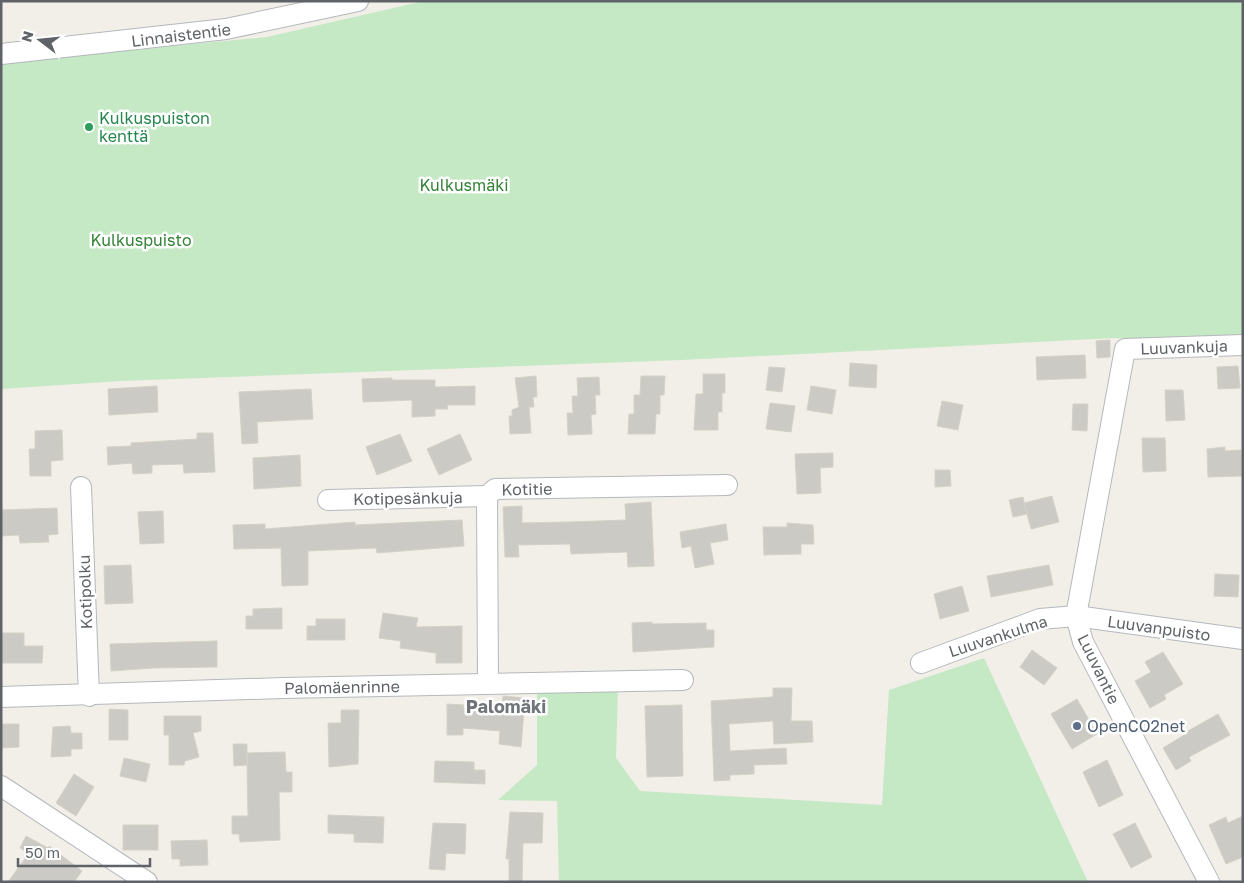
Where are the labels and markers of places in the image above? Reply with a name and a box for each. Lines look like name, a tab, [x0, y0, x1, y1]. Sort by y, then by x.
place label: Kulkuspuiston kenttä	[99, 108, 210, 146]
marker: Kulkuspuiston kenttä	[83, 121, 95, 133]
place label: OpenCO2net	[1087, 716, 1185, 736]
marker: OpenCO2net	[1071, 720, 1083, 732]

